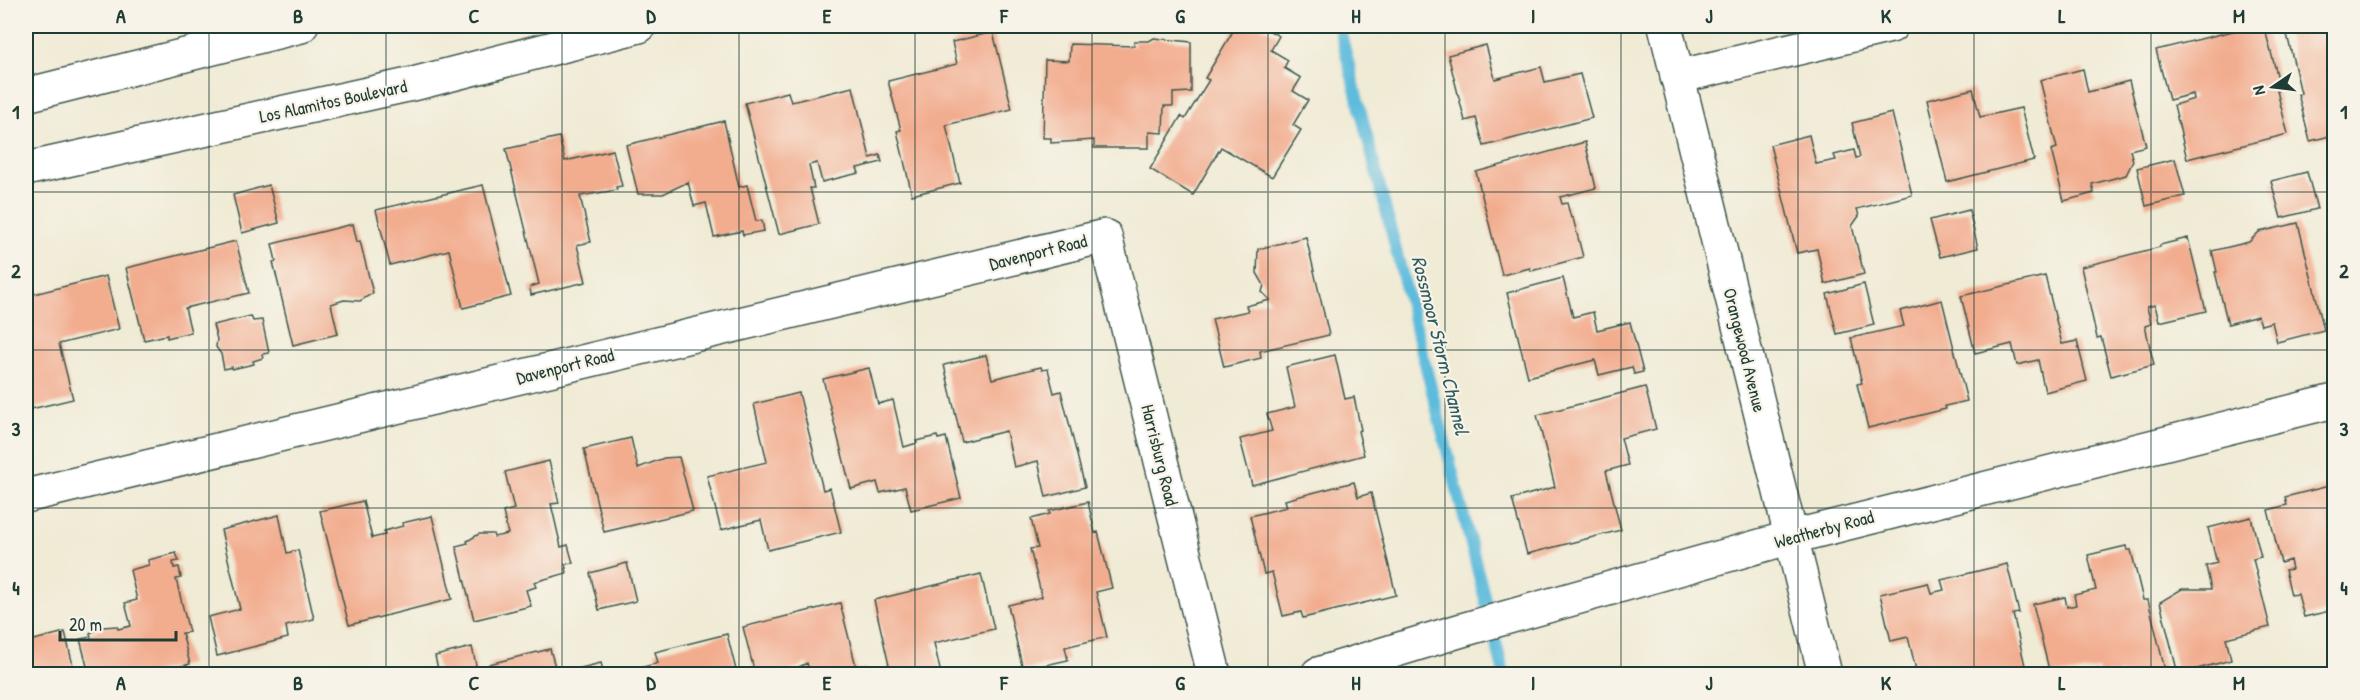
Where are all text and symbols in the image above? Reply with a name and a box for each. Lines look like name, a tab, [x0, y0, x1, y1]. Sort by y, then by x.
text: A	[116, 2, 126, 29]
text: B	[293, 2, 303, 29]
text: C	[469, 2, 480, 29]
text: D	[646, 2, 656, 29]
text: E	[823, 2, 832, 29]
text: F	[999, 2, 1009, 29]
text: G	[1175, 2, 1185, 29]
text: H	[1351, 2, 1361, 29]
text: I	[1531, 2, 1535, 29]
text: J	[1705, 2, 1713, 29]
text: K	[1881, 2, 1892, 29]
text: L	[2058, 2, 2066, 29]
text: M	[2233, 2, 2245, 29]
north arrow	[2243, 57, 2303, 117]
street label: Los Alamitos Boulevard	[257, 73, 409, 129]
text: N	[2247, 83, 2270, 97]
text: 1	[12, 98, 20, 125]
text: 1	[2340, 98, 2348, 125]
street label: Davenport Road	[987, 228, 1089, 276]
water label: Rossmoor Storm Channel	[1406, 253, 1477, 439]
text: 2	[11, 257, 21, 284]
text: 2	[2339, 257, 2349, 284]
street label: Orangewood Avenue	[1718, 285, 1772, 415]
street label: Davenport Road	[514, 342, 616, 390]
street label: Harrisburg Road	[1135, 402, 1185, 508]
text: 3	[12, 415, 21, 442]
text: 3	[2340, 415, 2349, 442]
street label: Weatherby Road	[1772, 504, 1876, 554]
text: 4	[12, 574, 20, 601]
text: 4	[2340, 574, 2348, 601]
scale bar	[60, 604, 176, 642]
text: 20 m	[69, 612, 102, 637]
text: A	[116, 669, 126, 696]
text: B	[293, 669, 303, 696]
text: C	[469, 669, 480, 696]
text: D	[646, 669, 656, 696]
text: E	[823, 669, 832, 696]
text: F	[999, 669, 1009, 696]
text: G	[1175, 669, 1185, 696]
text: H	[1351, 669, 1361, 696]
text: I	[1531, 669, 1535, 696]
text: J	[1705, 669, 1713, 696]
text: K	[1881, 669, 1892, 696]
text: L	[2058, 669, 2066, 696]
text: M	[2233, 669, 2245, 696]

